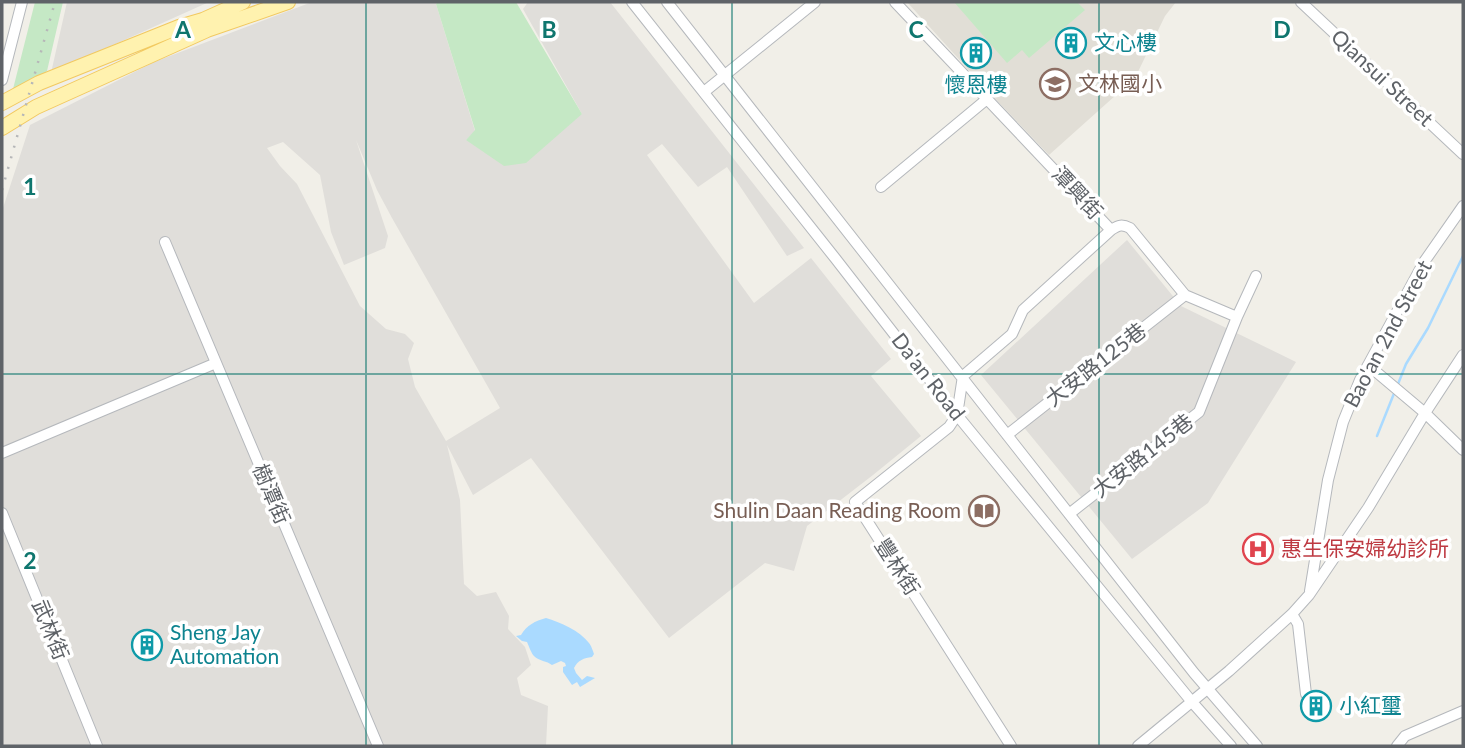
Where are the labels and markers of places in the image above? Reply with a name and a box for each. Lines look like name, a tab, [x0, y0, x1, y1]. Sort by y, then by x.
building icon: 文心樓	[1054, 26, 1088, 60]
place label: 文心樓	[1094, 29, 1157, 54]
building icon: 懷恩樓	[959, 36, 993, 70]
school or university icon: 文林國小	[1038, 67, 1072, 101]
place label: 文林國小	[1078, 70, 1162, 95]
place label: 懷恩樓	[945, 71, 1008, 96]
library icon: Shulin Daan Reading Room	[967, 494, 1001, 528]
place label: Shulin Daan Reading Room	[713, 497, 961, 522]
hospital icon: 惠生保安婦幼診所	[1241, 532, 1275, 566]
place label: 惠生保安婦幼診所	[1281, 535, 1449, 560]
place label: Sheng Jay Automation	[170, 619, 279, 668]
building icon: Sheng Jay Automation	[130, 628, 164, 662]
building icon: 小紅璽	[1299, 689, 1333, 723]
place label: 小紅璽	[1339, 692, 1402, 717]

